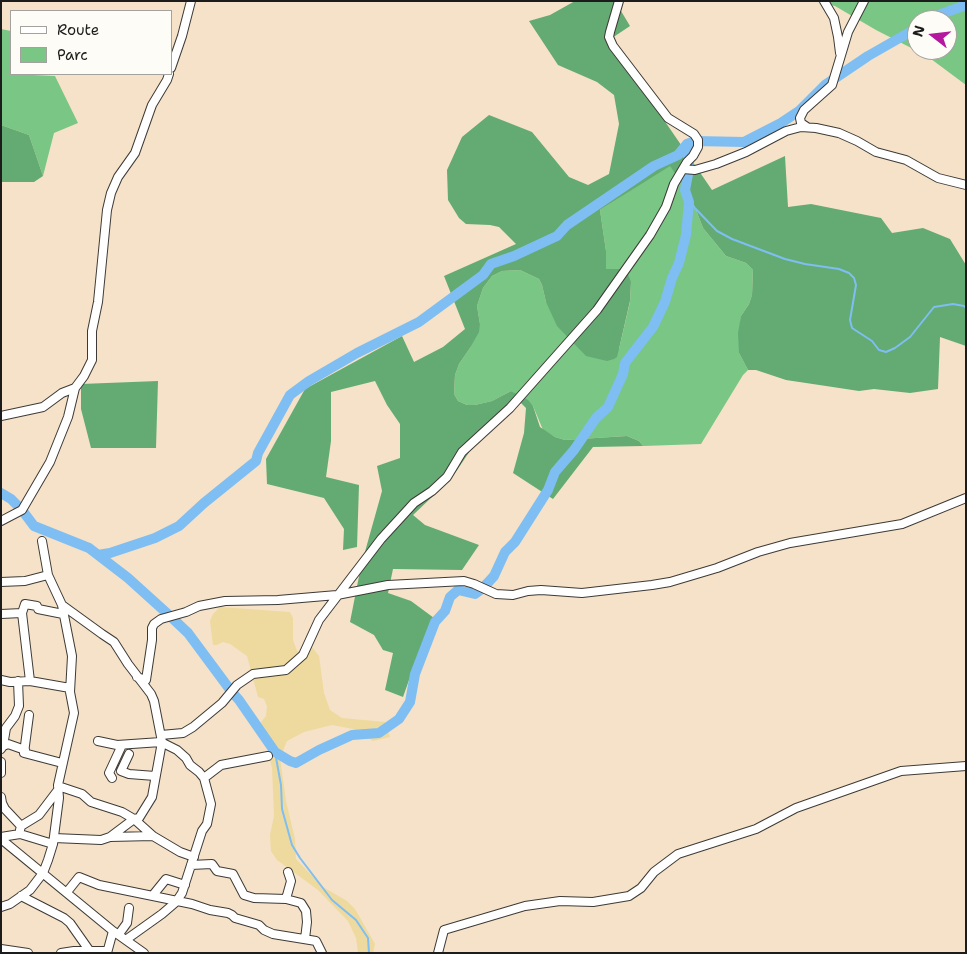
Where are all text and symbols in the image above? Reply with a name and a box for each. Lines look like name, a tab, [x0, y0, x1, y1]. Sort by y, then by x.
legend	[10, 10, 172, 75]
north arrow	[907, 10, 957, 60]
text: Route	[57, 20, 99, 40]
text: N	[908, 23, 929, 39]
text: Parc	[57, 45, 88, 65]

